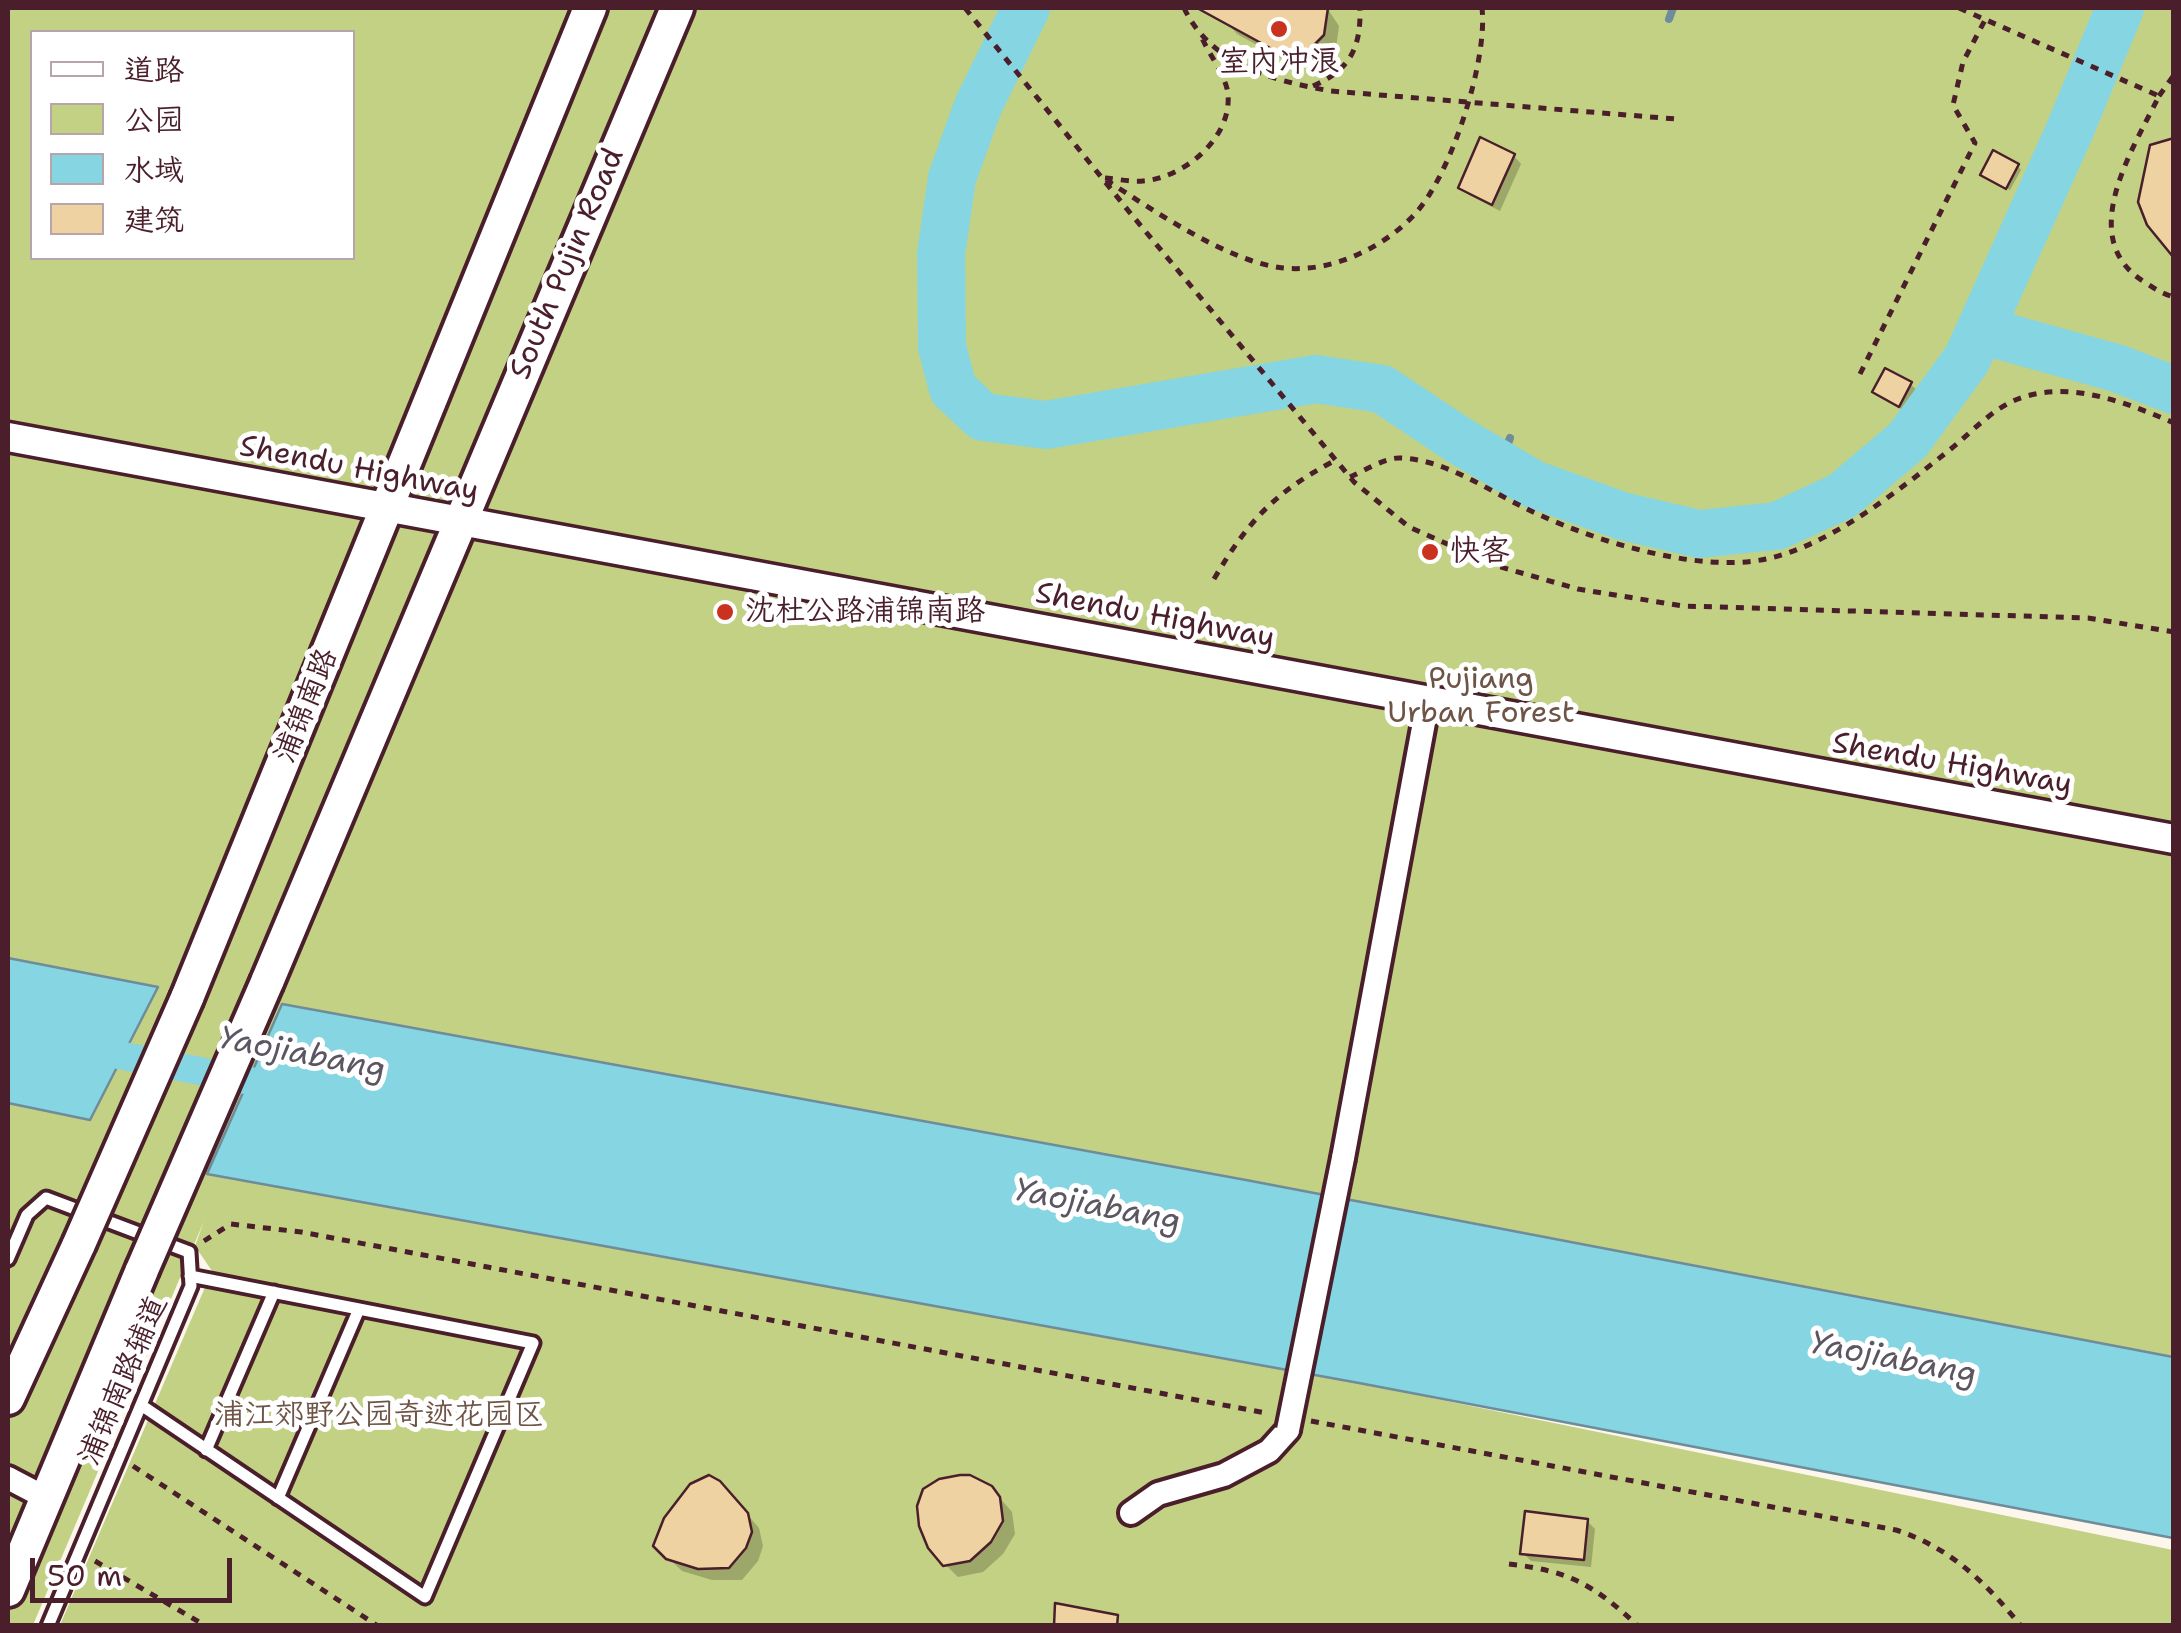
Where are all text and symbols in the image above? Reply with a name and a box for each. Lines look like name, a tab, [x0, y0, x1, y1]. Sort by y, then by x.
marker: 室内冲浪	[1268, 18, 1290, 40]
legend	[30, 30, 355, 260]
place label: 室内冲浪	[1219, 45, 1339, 81]
text: 道路	[124, 49, 184, 90]
text: 公园	[124, 99, 184, 140]
street label: South Pujin Road	[503, 143, 633, 385]
text: 水域	[124, 149, 184, 190]
text: 建筑	[124, 199, 184, 240]
street label: Shendu Highway	[236, 429, 482, 511]
place label: 快客	[1450, 534, 1510, 570]
marker: 快客	[1419, 541, 1441, 563]
street label: Shendu Highway	[1032, 576, 1278, 658]
place label: 沈杜公路浦锦南路	[745, 594, 985, 630]
marker: 沈杜公路浦锦南路	[714, 601, 736, 623]
street label: 浦锦南路	[268, 644, 346, 768]
park label: Pujiang Urban Forest	[1387, 662, 1575, 732]
street label: Shendu Highway	[1829, 726, 2075, 804]
water label: Yaojiabang	[215, 1020, 389, 1090]
water label: Yaojiabang	[1010, 1172, 1184, 1242]
street label: 浦锦南路辅道	[72, 1291, 176, 1471]
water label: Yaojiabang	[1806, 1325, 1980, 1395]
park label: 浦江郊野公园奇迹花园区	[214, 1398, 544, 1434]
scale bar	[35, 1538, 238, 1600]
text: 50 m	[47, 1555, 122, 1596]

